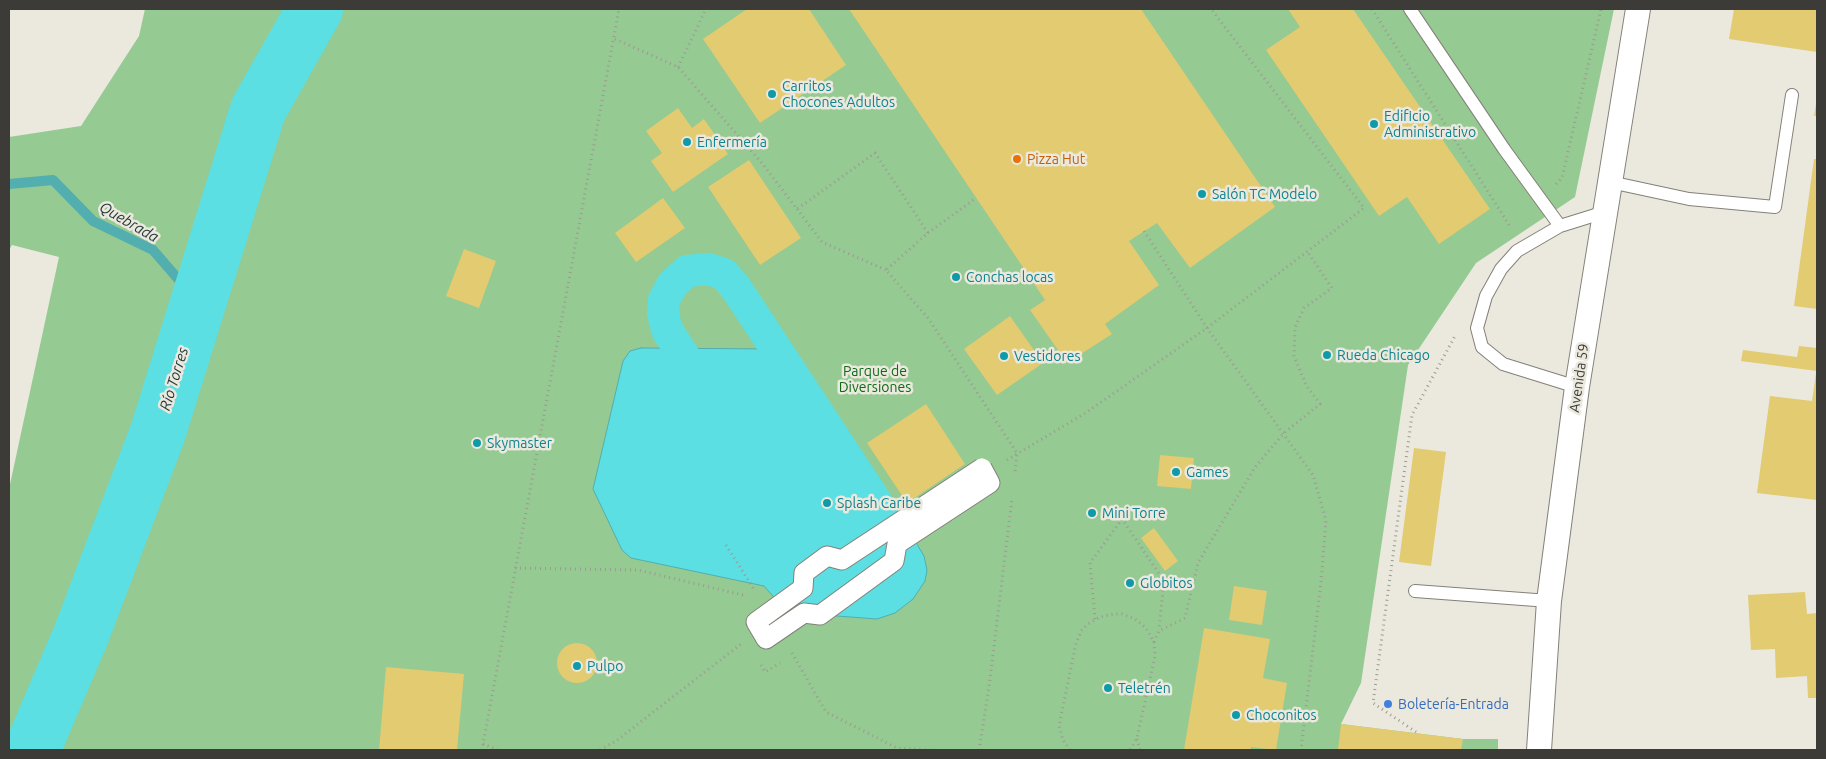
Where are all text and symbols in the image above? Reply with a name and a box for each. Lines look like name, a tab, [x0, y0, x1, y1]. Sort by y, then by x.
place label: Carritos Chocones Adultos	[782, 78, 895, 110]
marker: Carritos Chocones Adultos	[766, 88, 778, 100]
place label: Edificio Administrativo	[1384, 108, 1476, 140]
marker: Edificio Administrativo	[1368, 118, 1380, 130]
place label: Enfermería	[697, 134, 767, 150]
marker: Enfermería	[681, 136, 693, 148]
place label: Pizza Hut	[1027, 151, 1085, 167]
marker: Pizza Hut	[1011, 153, 1023, 165]
place label: Salón TC Modelo	[1212, 186, 1317, 202]
marker: Salón TC Modelo	[1196, 188, 1208, 200]
water label: Quebrada	[96, 198, 162, 246]
place label: Conchas locas	[966, 269, 1053, 285]
marker: Conchas locas	[950, 271, 962, 283]
street label: Avenida 59	[1566, 343, 1592, 413]
water label: Río Torres	[156, 345, 192, 413]
place label: Rueda Chicago	[1337, 347, 1430, 363]
place label: Vestidores	[1014, 348, 1081, 364]
marker: Rueda Chicago	[1321, 349, 1333, 361]
marker: Vestidores	[998, 350, 1010, 362]
park label: Parque de Diversiones	[839, 363, 911, 396]
place label: Skymaster	[487, 435, 552, 451]
marker: Skymaster	[471, 437, 483, 449]
place label: Games	[1186, 464, 1228, 480]
marker: Games	[1170, 466, 1182, 478]
place label: Splash Caribe	[837, 495, 921, 511]
marker: Splash Caribe	[821, 497, 833, 509]
place label: Mini Torre	[1102, 505, 1166, 521]
marker: Mini Torre	[1086, 507, 1098, 519]
place label: Globitos	[1140, 575, 1192, 591]
marker: Globitos	[1124, 577, 1136, 589]
place label: Pulpo	[587, 658, 623, 674]
marker: Pulpo	[571, 660, 583, 672]
place label: Teletrén	[1118, 680, 1171, 696]
marker: Teletrén	[1102, 682, 1114, 694]
place label: Boletería-Entrada	[1398, 696, 1509, 712]
marker: Boletería-Entrada	[1382, 698, 1394, 710]
place label: Choconitos	[1246, 707, 1317, 723]
marker: Choconitos	[1230, 709, 1242, 721]

